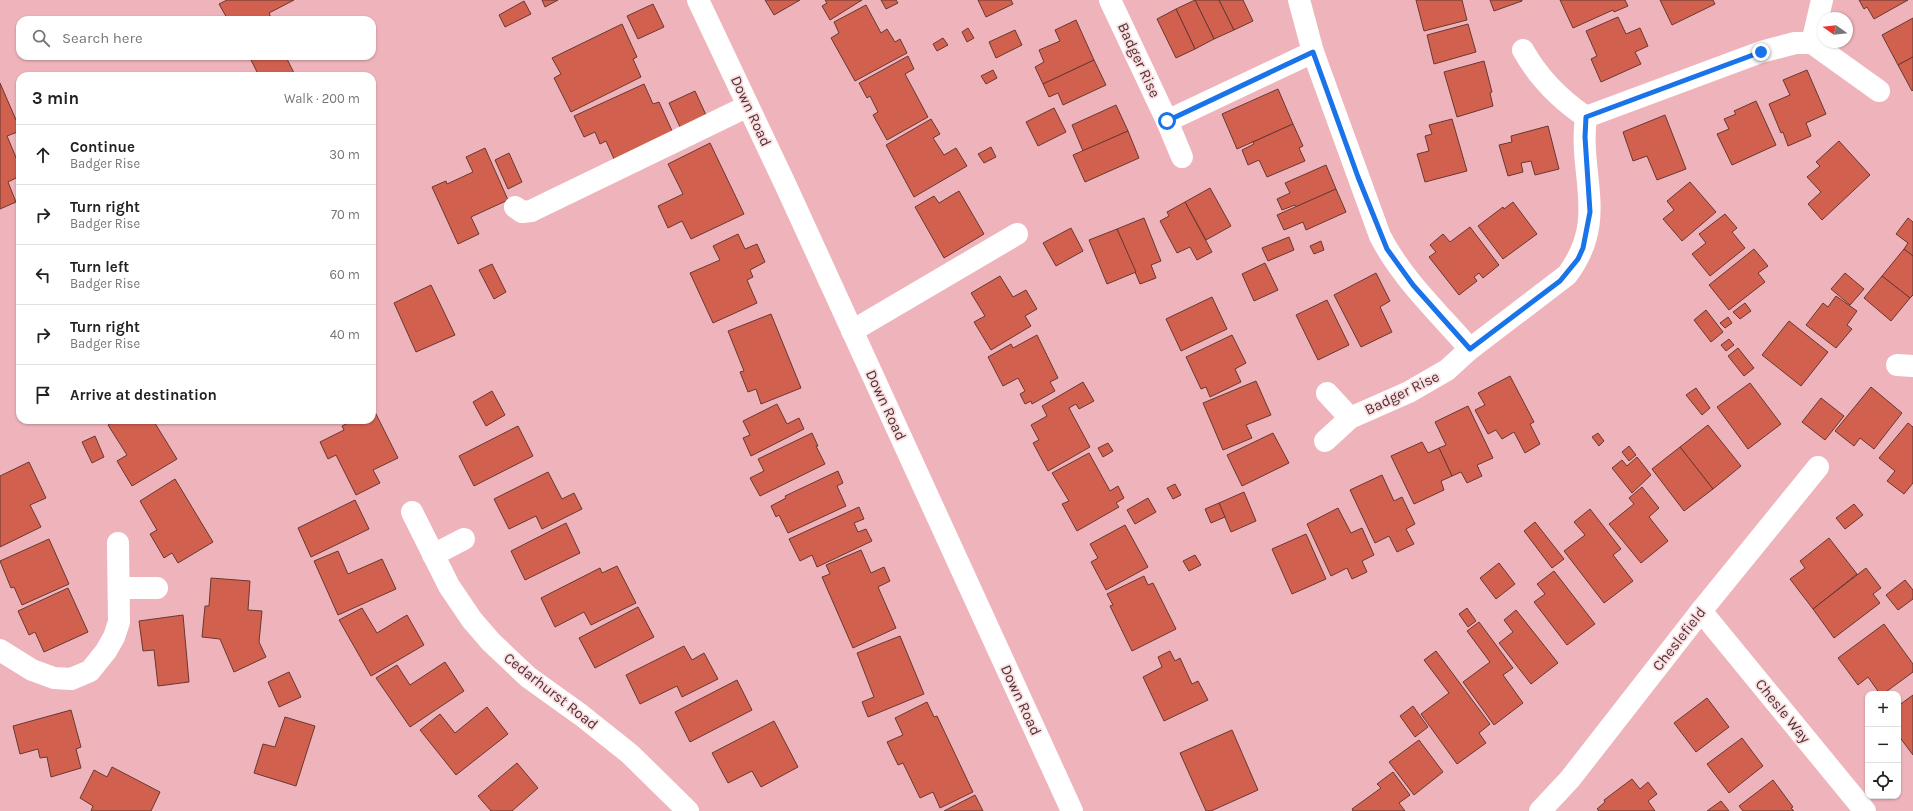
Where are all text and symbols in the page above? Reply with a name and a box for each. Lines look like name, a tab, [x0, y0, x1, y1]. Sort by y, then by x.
north arrow	[1817, 12, 1853, 48]
search box	[16, 16, 376, 60]
street label: Badger Rise	[1114, 20, 1164, 100]
icon: search	[30, 27, 52, 49]
text: Search here	[62, 29, 143, 47]
route end	[1752, 43, 1770, 61]
street label: Down Road	[727, 73, 775, 149]
text: 3 min	[32, 88, 79, 108]
text: Walk · 200 m	[284, 91, 360, 106]
route start	[1158, 112, 1176, 130]
text: Continue	[70, 138, 135, 156]
icon: ahead	[32, 144, 54, 166]
text: 30 m	[329, 147, 360, 162]
text: Badger Rise	[70, 156, 140, 171]
text: Turn right	[70, 198, 140, 216]
icon: right	[32, 204, 54, 226]
text: 70 m	[331, 207, 360, 222]
text: Badger Rise	[70, 216, 140, 231]
text: Turn left	[70, 258, 129, 276]
icon: left	[32, 264, 54, 286]
text: 60 m	[330, 267, 360, 282]
text: Badger Rise	[70, 276, 140, 291]
text: Turn right	[70, 318, 140, 336]
icon: right	[32, 324, 54, 346]
text: 40 m	[330, 327, 360, 342]
text: Badger Rise	[70, 336, 140, 351]
street label: Down Road	[862, 367, 910, 443]
street label: Badger Rise	[1362, 367, 1442, 419]
icon: arrive	[32, 384, 54, 406]
text: Arrive at destination	[70, 386, 217, 404]
street label: Cheslefield	[1648, 603, 1710, 675]
street label: Cedarhurst Road	[500, 649, 602, 733]
street label: Down Road	[997, 662, 1045, 738]
street label: Chesle Way	[1752, 675, 1814, 747]
map controls	[1865, 691, 1901, 799]
button: +	[1865, 691, 1901, 727]
button: −	[1865, 727, 1901, 763]
button: locate	[1865, 763, 1901, 799]

